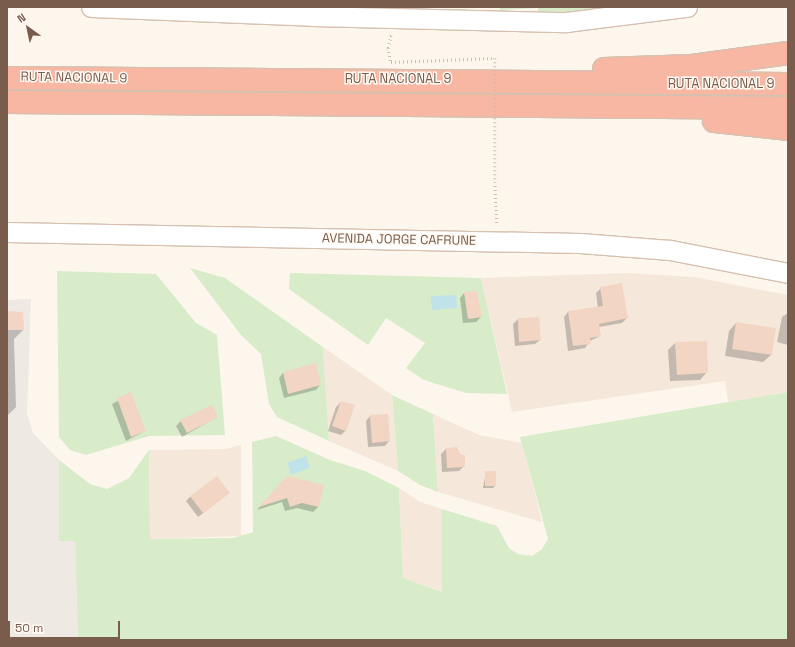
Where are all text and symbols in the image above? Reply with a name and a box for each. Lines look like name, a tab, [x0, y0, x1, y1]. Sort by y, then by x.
north arrow	[8, 8, 48, 48]
text: N	[15, 10, 28, 26]
street label: RUTA NACIONAL 9	[20, 69, 128, 87]
street label: RUTA NACIONAL 9	[344, 71, 452, 87]
street label: RUTA NACIONAL 9	[667, 76, 775, 92]
street label: AVENIDA JORGE CAFRUNE	[322, 231, 476, 249]
scale bar	[10, 613, 122, 639]
text: 50 m	[15, 620, 43, 636]

